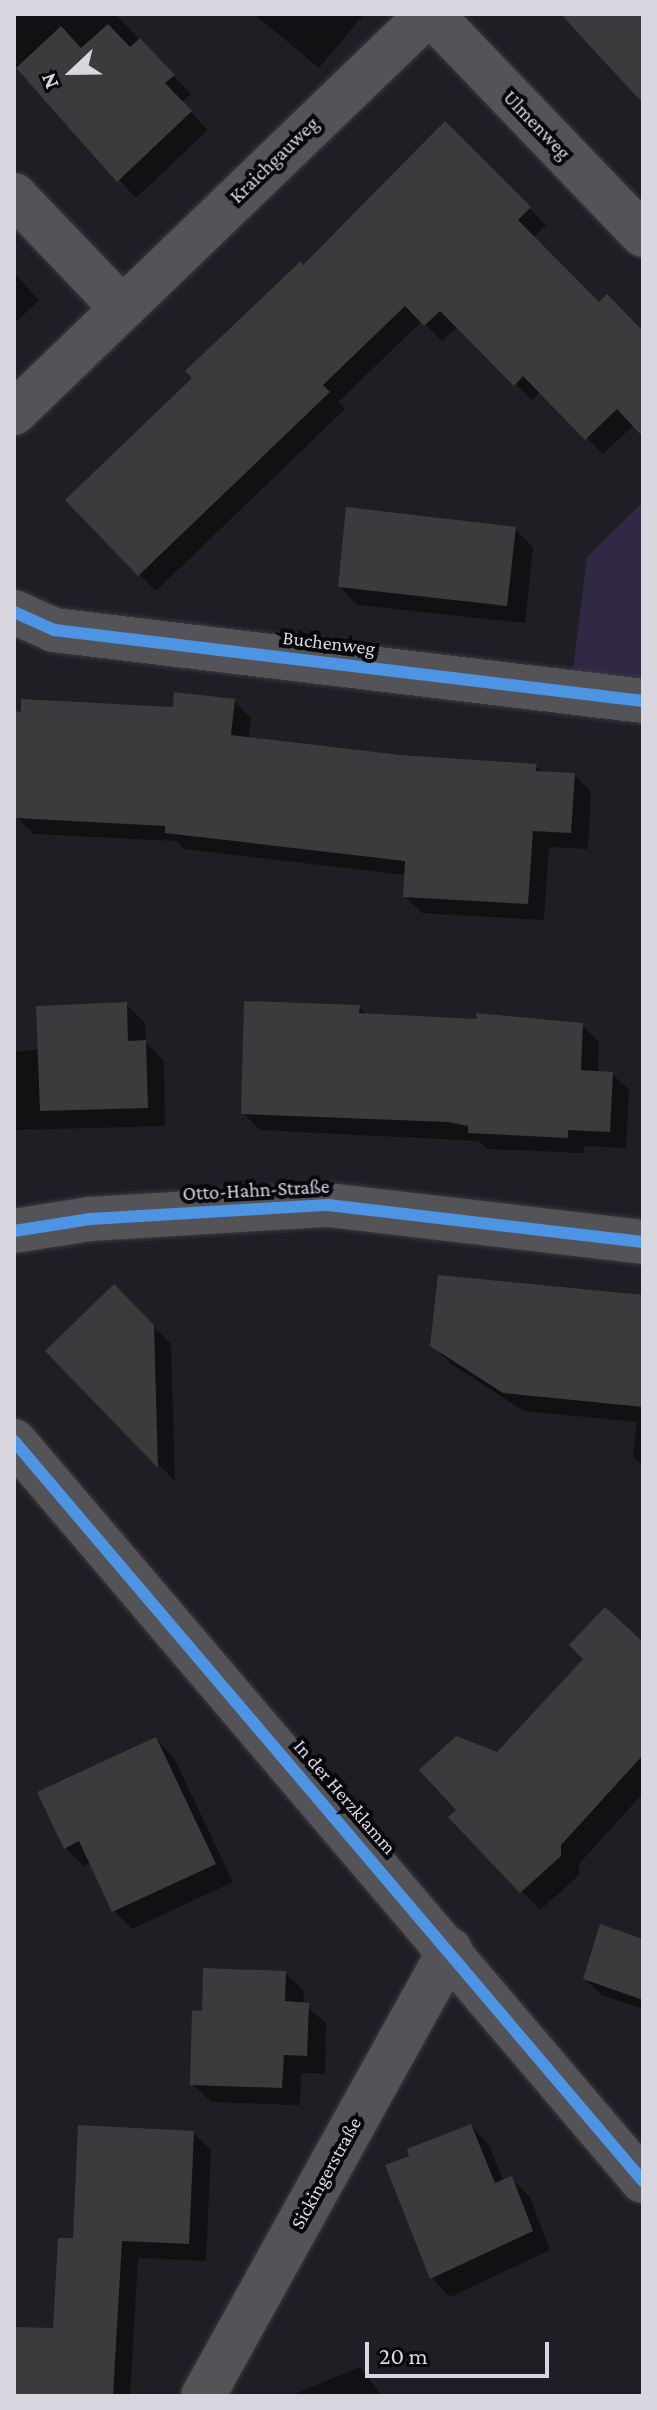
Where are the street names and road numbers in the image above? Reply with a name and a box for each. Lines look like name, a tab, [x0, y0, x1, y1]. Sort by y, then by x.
street label: Ulmenweg	[498, 85, 576, 165]
street label: Kraichgauweg	[225, 112, 323, 208]
street label: Buchenweg	[281, 625, 377, 661]
street label: Otto-Hahn-Straße	[182, 1174, 330, 1206]
street label: In der Herzklamm	[289, 1735, 401, 1859]
street label: Sickingerstraße	[285, 2113, 367, 2233]

